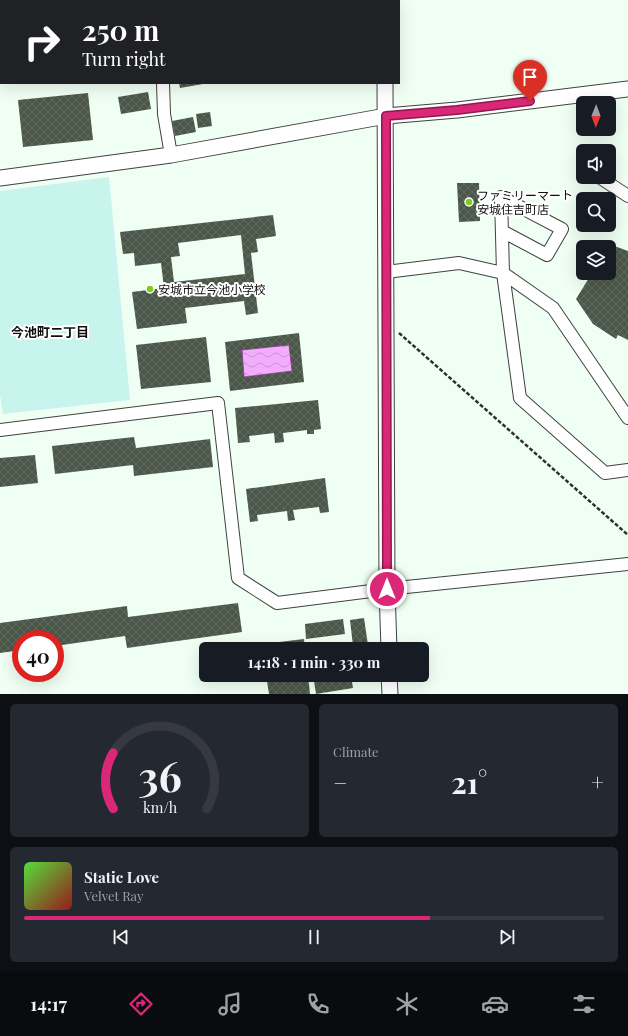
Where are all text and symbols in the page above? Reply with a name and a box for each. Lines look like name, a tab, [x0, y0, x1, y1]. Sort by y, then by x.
text: 250 m	[82, 11, 159, 48]
icon: right	[16, 16, 68, 68]
text: Turn right	[82, 47, 165, 71]
pin	[513, 60, 547, 101]
icon: arrive	[519, 66, 541, 88]
north arrow	[576, 96, 616, 136]
map controls	[576, 96, 616, 280]
button: sound	[576, 144, 616, 184]
place label: ファミリーマート 安城住吉町店	[477, 187, 573, 217]
button: search	[576, 192, 616, 232]
marker: ファミリーマート 安城住吉町店	[464, 197, 474, 207]
button: layers	[576, 240, 616, 280]
place label: 安城市立今池小学校	[158, 281, 266, 297]
marker: 安城市立今池小学校	[145, 284, 155, 294]
district label: 今池町二丁目	[11, 323, 89, 340]
position arrow	[366, 568, 408, 610]
speed limit sign: 40	[12, 630, 64, 682]
text: 14:18 · 1 min · 330 m	[248, 652, 380, 672]
text: Climate	[333, 743, 379, 760]
text: 36	[138, 746, 181, 801]
text: 21°	[451, 762, 487, 802]
text: −	[333, 767, 347, 797]
text: +	[591, 767, 604, 797]
text: km/h	[142, 797, 177, 816]
text: Static Love	[84, 867, 159, 887]
text: Velvet Ray	[84, 887, 144, 904]
icon: previous	[110, 926, 132, 948]
icon: pause	[303, 926, 325, 948]
icon: next	[496, 926, 518, 948]
icon: directions	[127, 990, 155, 1018]
icon: music	[216, 990, 244, 1018]
icon: phone	[304, 990, 332, 1018]
icon: climate	[393, 990, 421, 1018]
icon: car	[481, 990, 509, 1018]
icon: filters	[570, 990, 598, 1018]
text: 14:17	[30, 992, 67, 1016]

